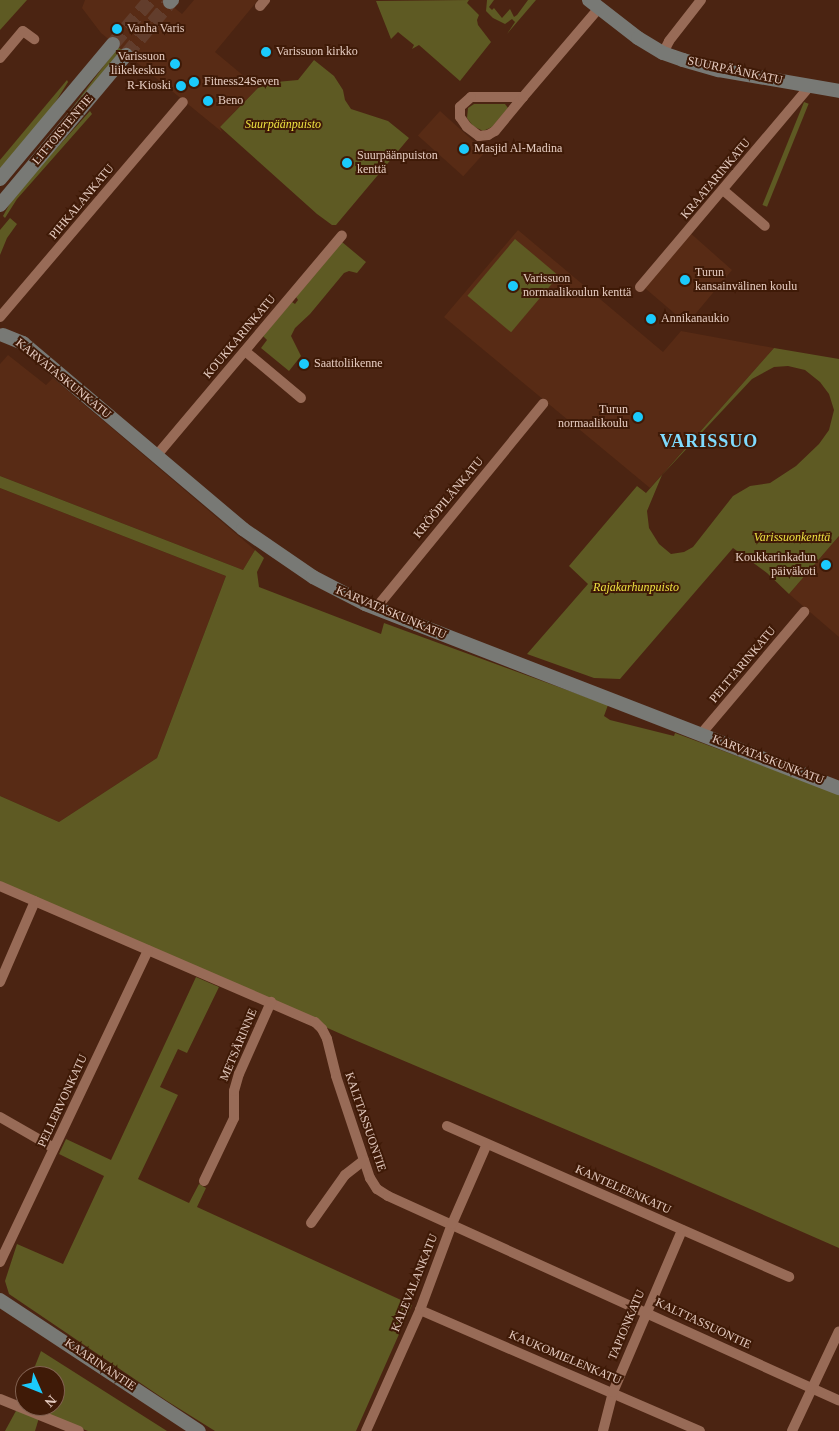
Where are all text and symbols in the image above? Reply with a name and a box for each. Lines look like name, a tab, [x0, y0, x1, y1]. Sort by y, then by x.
place label: Vanha Varis	[127, 22, 185, 36]
marker: Vanha Varis	[111, 23, 123, 35]
place label: Varissuon kirkko	[276, 45, 358, 59]
marker: Varissuon kirkko	[260, 46, 272, 58]
place label: Varissuon liikekeskus	[111, 50, 165, 78]
street label: SUURPÄÄNKATU	[686, 54, 784, 88]
marker: Varissuon liikekeskus	[169, 58, 181, 70]
place label: Fitness24Seven	[204, 75, 279, 89]
marker: Fitness24Seven	[188, 76, 200, 88]
place label: R-Kioski	[127, 79, 171, 93]
marker: R-Kioski	[175, 80, 187, 92]
street label: LITTOISTENTIE	[29, 92, 97, 168]
place label: Beno	[218, 94, 243, 108]
marker: Beno	[202, 95, 214, 107]
park label: Suurpäänpuisto	[245, 118, 321, 132]
street label: KRAATARINKATU	[678, 136, 754, 222]
place label: Masjid Al-Madina	[474, 142, 563, 156]
marker: Masjid Al-Madina	[458, 143, 470, 155]
place label: Suurpäänpuiston kenttä	[357, 149, 438, 177]
marker: Suurpäänpuiston kenttä	[341, 157, 353, 169]
street label: PIHKALANKATU	[46, 162, 118, 242]
place label: Turun kansainvälinen koulu	[695, 266, 797, 294]
place label: Varissuon normaalikoulun kenttä	[523, 272, 631, 300]
marker: Turun kansainvälinen koulu	[679, 274, 691, 286]
marker: Varissuon normaalikoulun kenttä	[507, 280, 519, 292]
street label: KOUKKARINKATU	[201, 292, 279, 382]
place label: Annikanaukio	[661, 312, 729, 326]
marker: Annikanaukio	[645, 313, 657, 325]
street label: KARVATASKUNKATU	[12, 336, 114, 422]
place label: Saattoliikenne	[314, 357, 383, 371]
marker: Saattoliikenne	[298, 358, 310, 370]
place label: Turun normaalikoulu	[558, 403, 628, 431]
marker: Turun normaalikoulu	[632, 411, 644, 423]
district label: VARISSUO	[659, 430, 759, 452]
street label: KRÖÖPILÄNKATU	[411, 455, 487, 541]
park label: Varissuonkenttä	[754, 531, 830, 545]
place label: Koukkarinkadun päiväkoti	[735, 551, 816, 579]
marker: Koukkarinkadun päiväkoti	[820, 559, 832, 571]
park label: Rajakarhunpuisto	[593, 581, 679, 595]
street label: KARVATASKUNKATU	[334, 583, 448, 643]
street label: PELTTARINKATU	[707, 624, 779, 706]
street label: KARVATASKUNKATU	[710, 732, 826, 788]
street label: METSÄRINNE	[217, 1007, 261, 1083]
street label: PELLERVONKATU	[35, 1052, 91, 1150]
street label: KALTTASSUONTIE	[341, 1071, 389, 1173]
street label: KANTELEENKATU	[573, 1162, 673, 1218]
street label: KALEVALANKATU	[389, 1232, 441, 1334]
street label: TAPIONKATU	[606, 1288, 648, 1362]
street label: KALTTASSUONTIE	[653, 1296, 753, 1352]
street label: KAUKOMIELENKATU	[507, 1328, 623, 1388]
street label: KAARINANTIE	[62, 1336, 138, 1394]
north arrow	[15, 1366, 65, 1416]
text: N	[42, 1392, 59, 1410]

